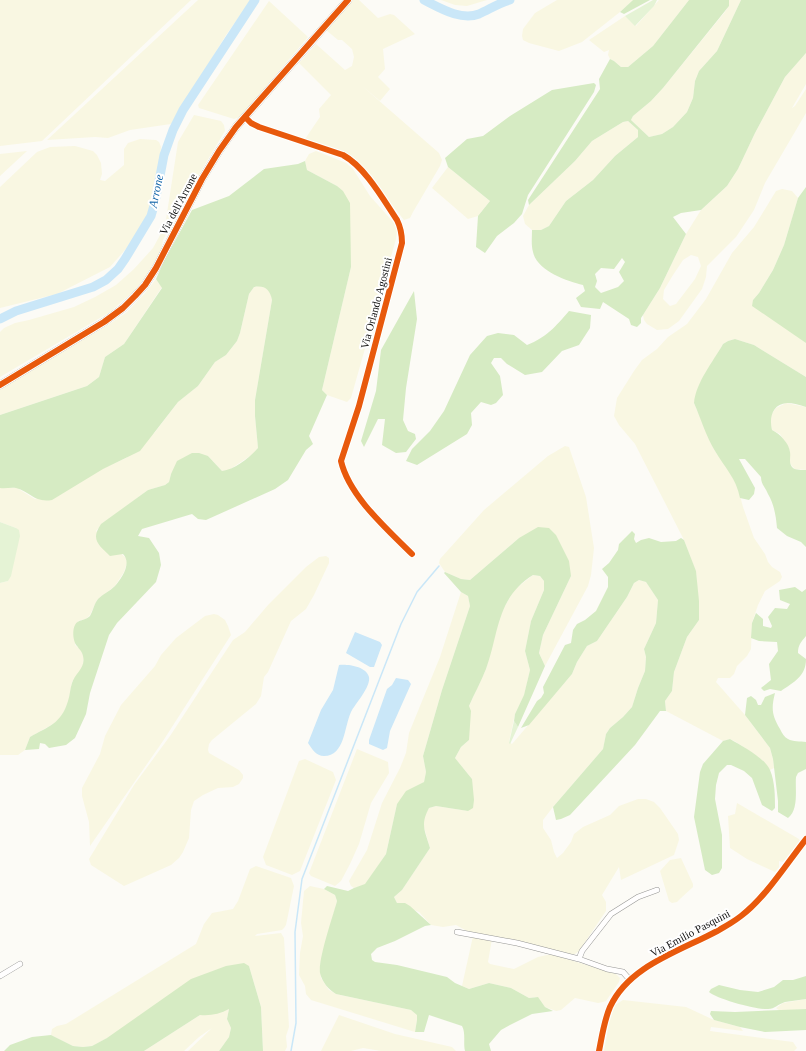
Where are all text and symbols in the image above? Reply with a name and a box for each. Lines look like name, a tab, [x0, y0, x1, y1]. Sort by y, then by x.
street label: Via dell'Arrone	[157, 171, 199, 237]
water label: Arrone	[145, 172, 166, 210]
street label: Via Orlando Agostini	[358, 256, 394, 350]
street label: Via Emilio Pasquini	[648, 907, 732, 959]

